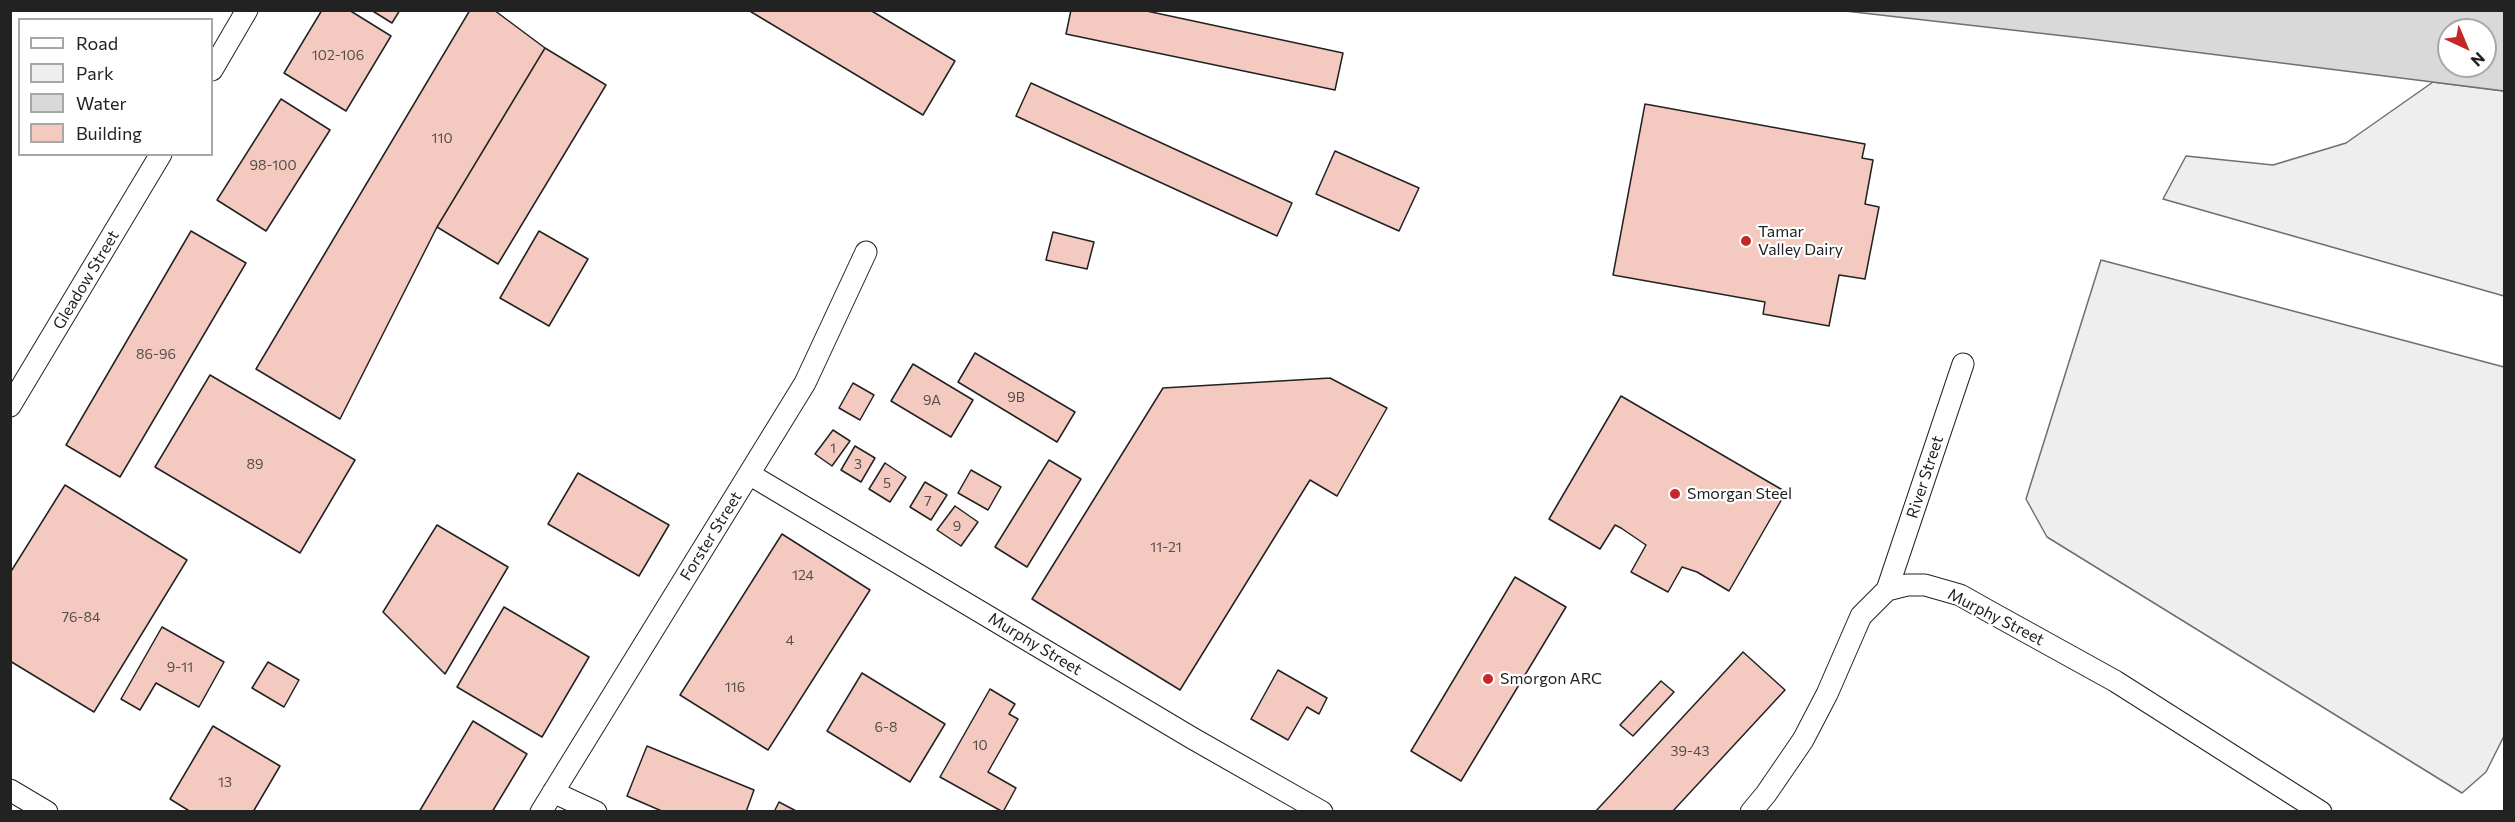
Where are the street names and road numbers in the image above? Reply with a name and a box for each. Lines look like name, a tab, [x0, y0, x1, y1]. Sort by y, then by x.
street label: Gleadow Street	[49, 227, 123, 333]
street label: River Street	[1903, 433, 1947, 521]
street label: Forster Street	[676, 488, 746, 584]
street label: Murphy Street	[1945, 584, 2047, 650]
street label: Murphy Street	[985, 609, 1085, 679]

